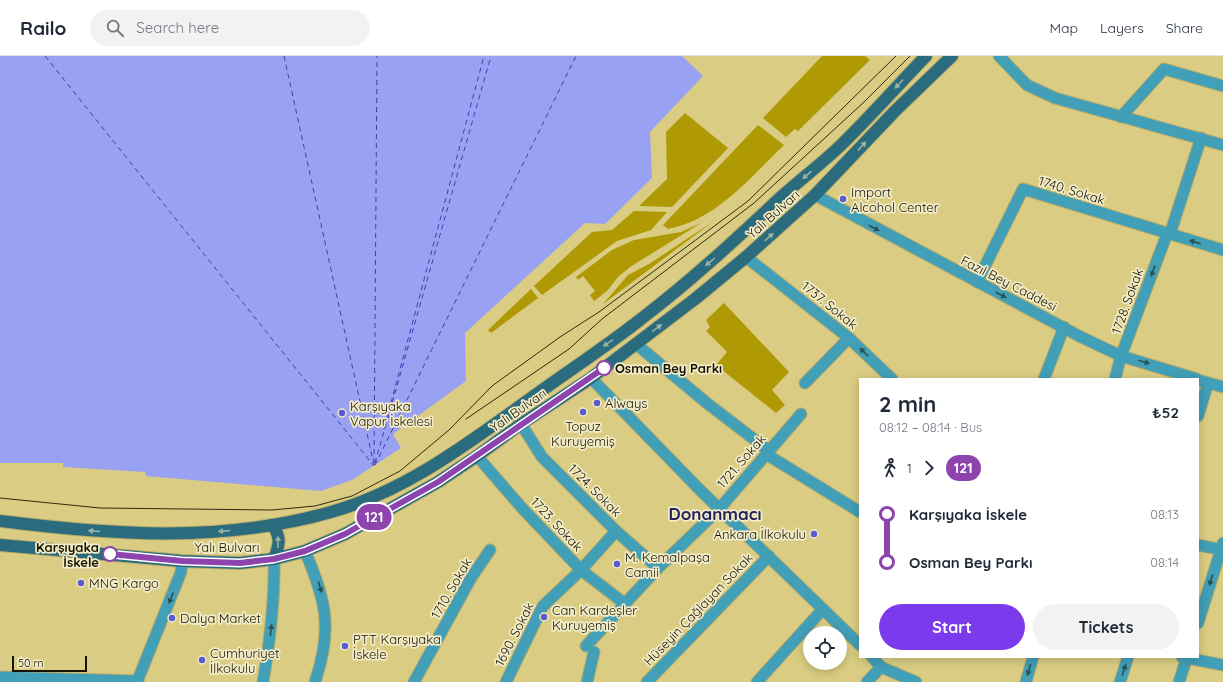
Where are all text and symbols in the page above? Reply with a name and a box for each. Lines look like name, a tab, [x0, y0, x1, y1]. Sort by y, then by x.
search box	[90, 10, 370, 46]
text: Railo	[20, 16, 66, 40]
icon: search	[104, 17, 126, 39]
text: Search here	[136, 18, 219, 37]
text: Map	[1049, 19, 1078, 37]
text: Layers	[1100, 19, 1144, 37]
text: Share	[1166, 19, 1203, 37]
one-way arrow	[894, 79, 904, 89]
one-way arrow	[857, 141, 866, 152]
one-way arrow	[801, 171, 812, 180]
street label: 1740. Sokak	[1037, 172, 1107, 208]
place label: Import Alcohol Center	[851, 184, 939, 215]
street label: Yalı Bulvarı	[743, 186, 803, 242]
marker: Import Alcohol Center	[838, 194, 848, 204]
one-way arrow	[868, 225, 880, 231]
one-way arrow	[764, 233, 773, 242]
one-way arrow	[1189, 238, 1201, 244]
street label: Fazıl Bey Caddesi	[958, 252, 1060, 314]
one-way arrow	[705, 258, 716, 267]
one-way arrow	[1150, 265, 1156, 277]
street label: 1728. Sokak	[1108, 266, 1146, 336]
street label: 1737. Sokak	[799, 278, 861, 332]
one-way arrow	[996, 292, 1007, 298]
one-way arrow	[652, 324, 662, 332]
one-way arrow	[603, 339, 614, 347]
one-way arrow	[859, 347, 869, 357]
one-way arrow	[1138, 359, 1150, 365]
marker: Osman Bey Parkı	[596, 360, 612, 376]
place label: Osman Bey Parkı	[615, 360, 722, 376]
street label: Yalı Bulvarı	[487, 385, 549, 435]
text: 2 min	[879, 390, 936, 418]
place label: Always	[605, 395, 647, 411]
place label: Karşıyaka Vapur İskelesi	[350, 398, 433, 429]
marker: Always	[592, 398, 602, 408]
text: ₺52	[1152, 403, 1179, 422]
marker: Topuz Kuruyemiş	[578, 407, 588, 417]
marker: Karşıyaka Vapur İskelesi	[337, 408, 347, 418]
place label: Topuz Kuruyemiş	[551, 418, 615, 449]
text: 08:12 – 08:14 · Bus	[879, 419, 982, 435]
street label: 1721. Sokak	[713, 431, 769, 491]
icon: walk	[879, 457, 901, 479]
icon: forward	[918, 457, 940, 479]
text: 121	[954, 459, 973, 477]
street label: 1724. Sokak	[565, 460, 625, 520]
text: 1	[907, 460, 912, 476]
street label: 1723. Sokak	[528, 494, 586, 554]
district label: Donanmacı	[668, 503, 762, 524]
line badge: 121	[351, 504, 397, 530]
text: Karşıyaka İskele	[909, 505, 1027, 524]
text: 08:13	[1150, 506, 1179, 522]
text: 121	[365, 508, 383, 526]
place label: Ankara İlkokulu	[714, 526, 806, 542]
one-way arrow	[88, 527, 100, 534]
one-way arrow	[218, 528, 230, 534]
marker: Ankara İlkokulu	[809, 529, 819, 539]
one-way arrow	[275, 535, 281, 548]
place label: Karşıyaka İskele	[36, 539, 99, 570]
street label: Yalı Bulvarı	[194, 539, 260, 555]
marker: Karşıyaka İskele	[102, 546, 118, 562]
place label: M. Kemalpaşa Camii	[625, 549, 710, 580]
street label: Hüseyin Çağlayan Sokak	[640, 549, 756, 668]
text: Osman Bey Parkı	[909, 553, 1033, 572]
text: 08:14	[1150, 554, 1179, 570]
street label: 1710. Sokak	[427, 555, 475, 621]
marker: M. Kemalpaşa Camii	[612, 559, 622, 569]
one-way arrow	[1208, 574, 1214, 586]
place label: MNG Kargo	[89, 575, 159, 591]
marker: MNG Kargo	[76, 578, 86, 588]
one-way arrow	[317, 581, 323, 593]
one-way arrow	[167, 592, 173, 604]
street label: 1690. Sokak	[491, 599, 537, 669]
place label: Can Kardeşler Kuruyemiş	[552, 602, 637, 633]
button: Start	[879, 604, 1025, 650]
button: Tickets	[1033, 604, 1179, 650]
place label: Dalya Market	[180, 610, 261, 626]
marker: Can Kardeşler Kuruyemiş	[539, 612, 549, 622]
marker: Dalya Market	[167, 613, 177, 623]
one-way arrow	[268, 624, 274, 636]
map controls	[803, 626, 847, 670]
button: locate	[803, 626, 847, 670]
place label: PTT Karşıyaka İskele	[353, 631, 441, 662]
marker: PTT Karşıyaka İskele	[340, 641, 350, 651]
place label: Cumhuriyet İlkokulu	[210, 645, 279, 676]
scale bar	[12, 654, 87, 673]
marker: Cumhuriyet İlkokulu	[197, 655, 207, 665]
text: 50 m	[18, 656, 44, 670]
one-way arrow	[1121, 663, 1127, 675]
one-way arrow	[1026, 664, 1032, 676]

